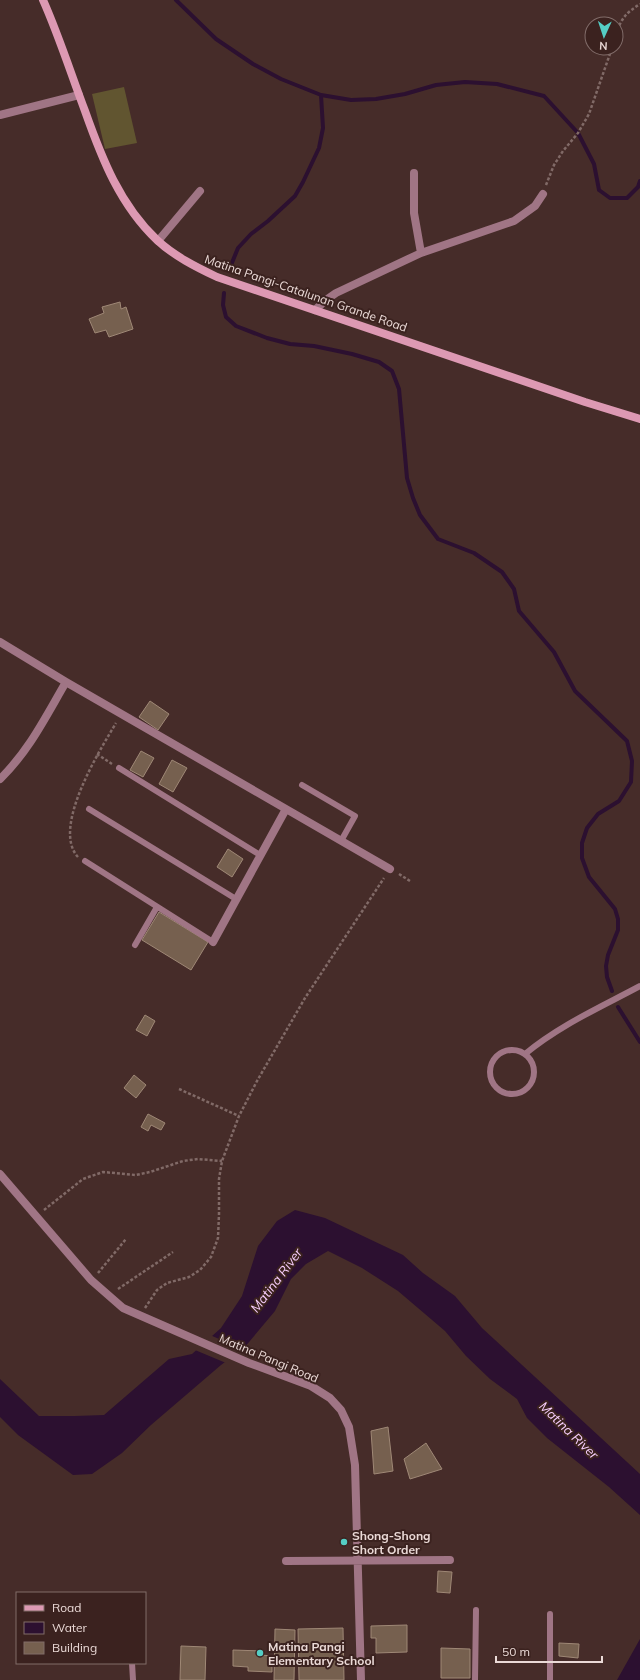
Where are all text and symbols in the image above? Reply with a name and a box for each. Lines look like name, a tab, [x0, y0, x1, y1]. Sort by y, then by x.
north arrow	[584, 16, 624, 56]
text: N	[599, 39, 608, 53]
street label: Matina Pangi-Catalunan Grande Road	[203, 251, 409, 335]
water label: Matina River	[247, 1244, 306, 1315]
street label: Matina Pangi Road	[217, 1330, 321, 1386]
water label: Matina River	[536, 1398, 603, 1463]
place label: Shong-Shong Short Order	[352, 1528, 431, 1557]
marker: Shong-Shong Short Order	[339, 1537, 349, 1547]
legend	[16, 1592, 146, 1664]
text: Road	[52, 1600, 81, 1615]
text: Water	[52, 1620, 88, 1635]
scale bar	[496, 1638, 602, 1664]
place label: Matina Pangi Elementary School	[268, 1639, 375, 1668]
text: Building	[52, 1640, 97, 1655]
text: 50 m	[502, 1644, 530, 1659]
marker: Matina Pangi Elementary School	[255, 1648, 265, 1658]

